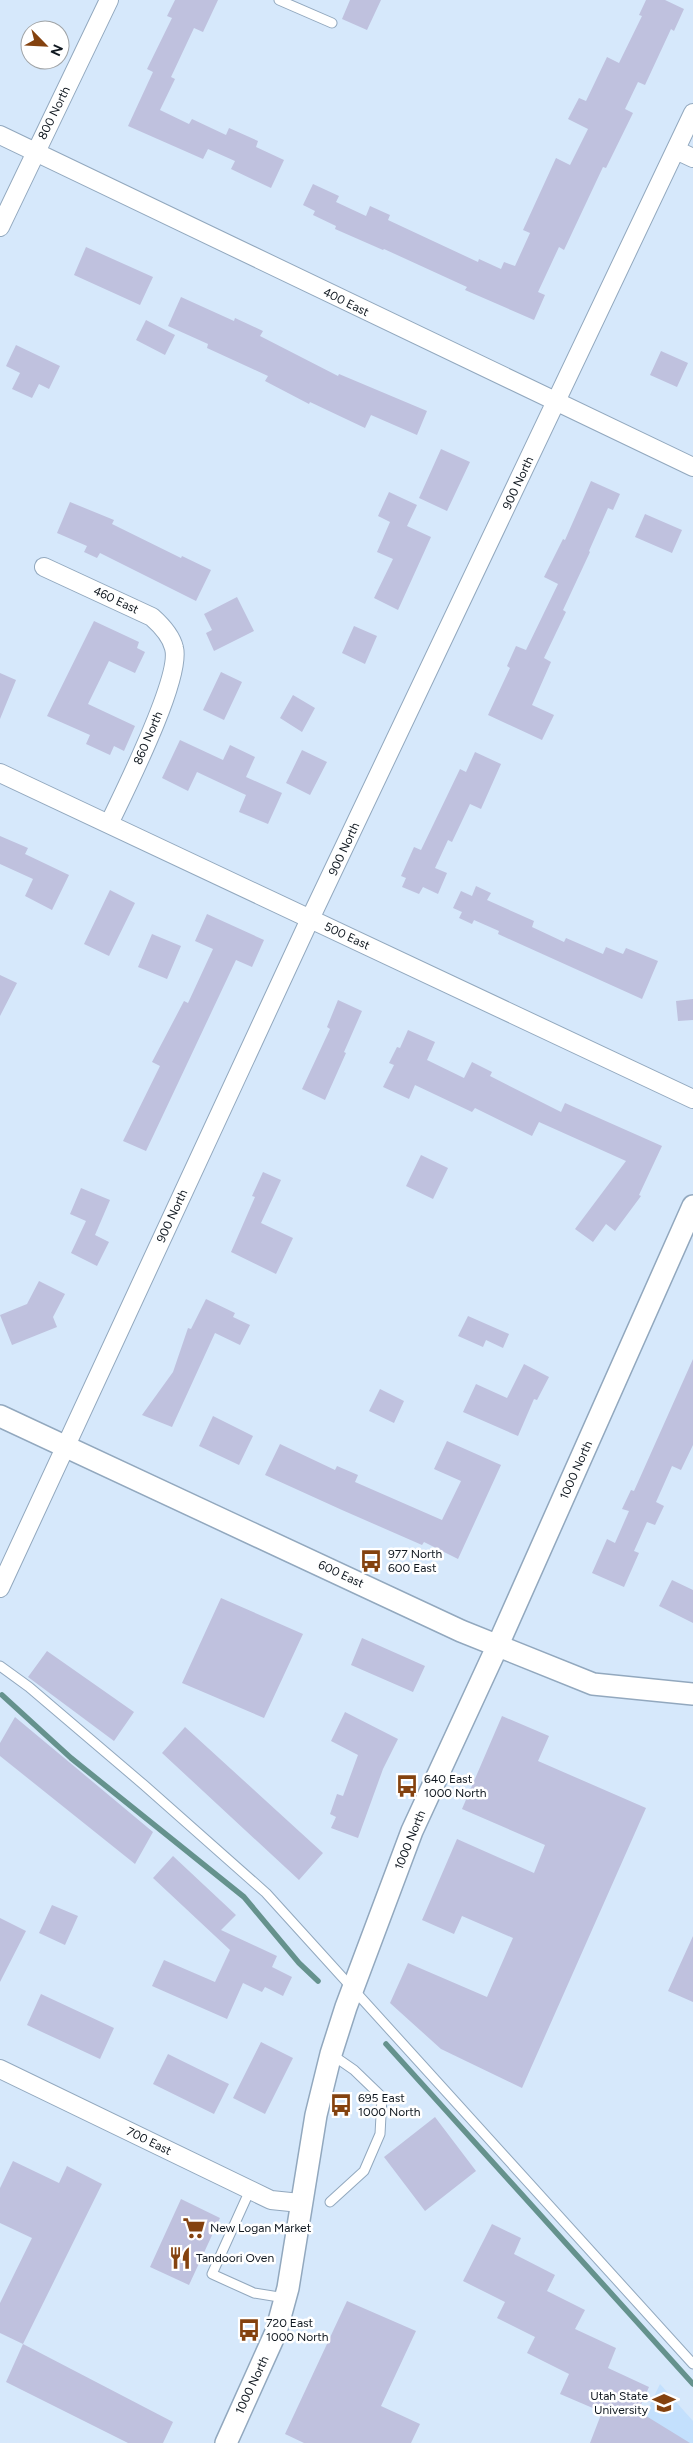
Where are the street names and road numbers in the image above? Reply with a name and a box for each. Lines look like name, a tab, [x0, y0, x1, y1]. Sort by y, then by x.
street label: 800 North	[35, 84, 73, 142]
street label: 400 East	[321, 285, 372, 319]
street label: 900 North	[500, 454, 536, 512]
street label: 460 East	[91, 583, 141, 617]
street label: 860 North	[131, 709, 166, 767]
street label: 900 North	[326, 820, 362, 878]
street label: 500 East	[322, 919, 372, 953]
street label: 900 North	[154, 1187, 190, 1245]
street label: 1000 North	[557, 1438, 595, 1501]
street label: 600 East	[316, 1557, 366, 1591]
street label: 1000 North	[392, 1808, 428, 1872]
street label: 700 East	[124, 2124, 174, 2158]
street label: 1000 North	[232, 2353, 272, 2416]

